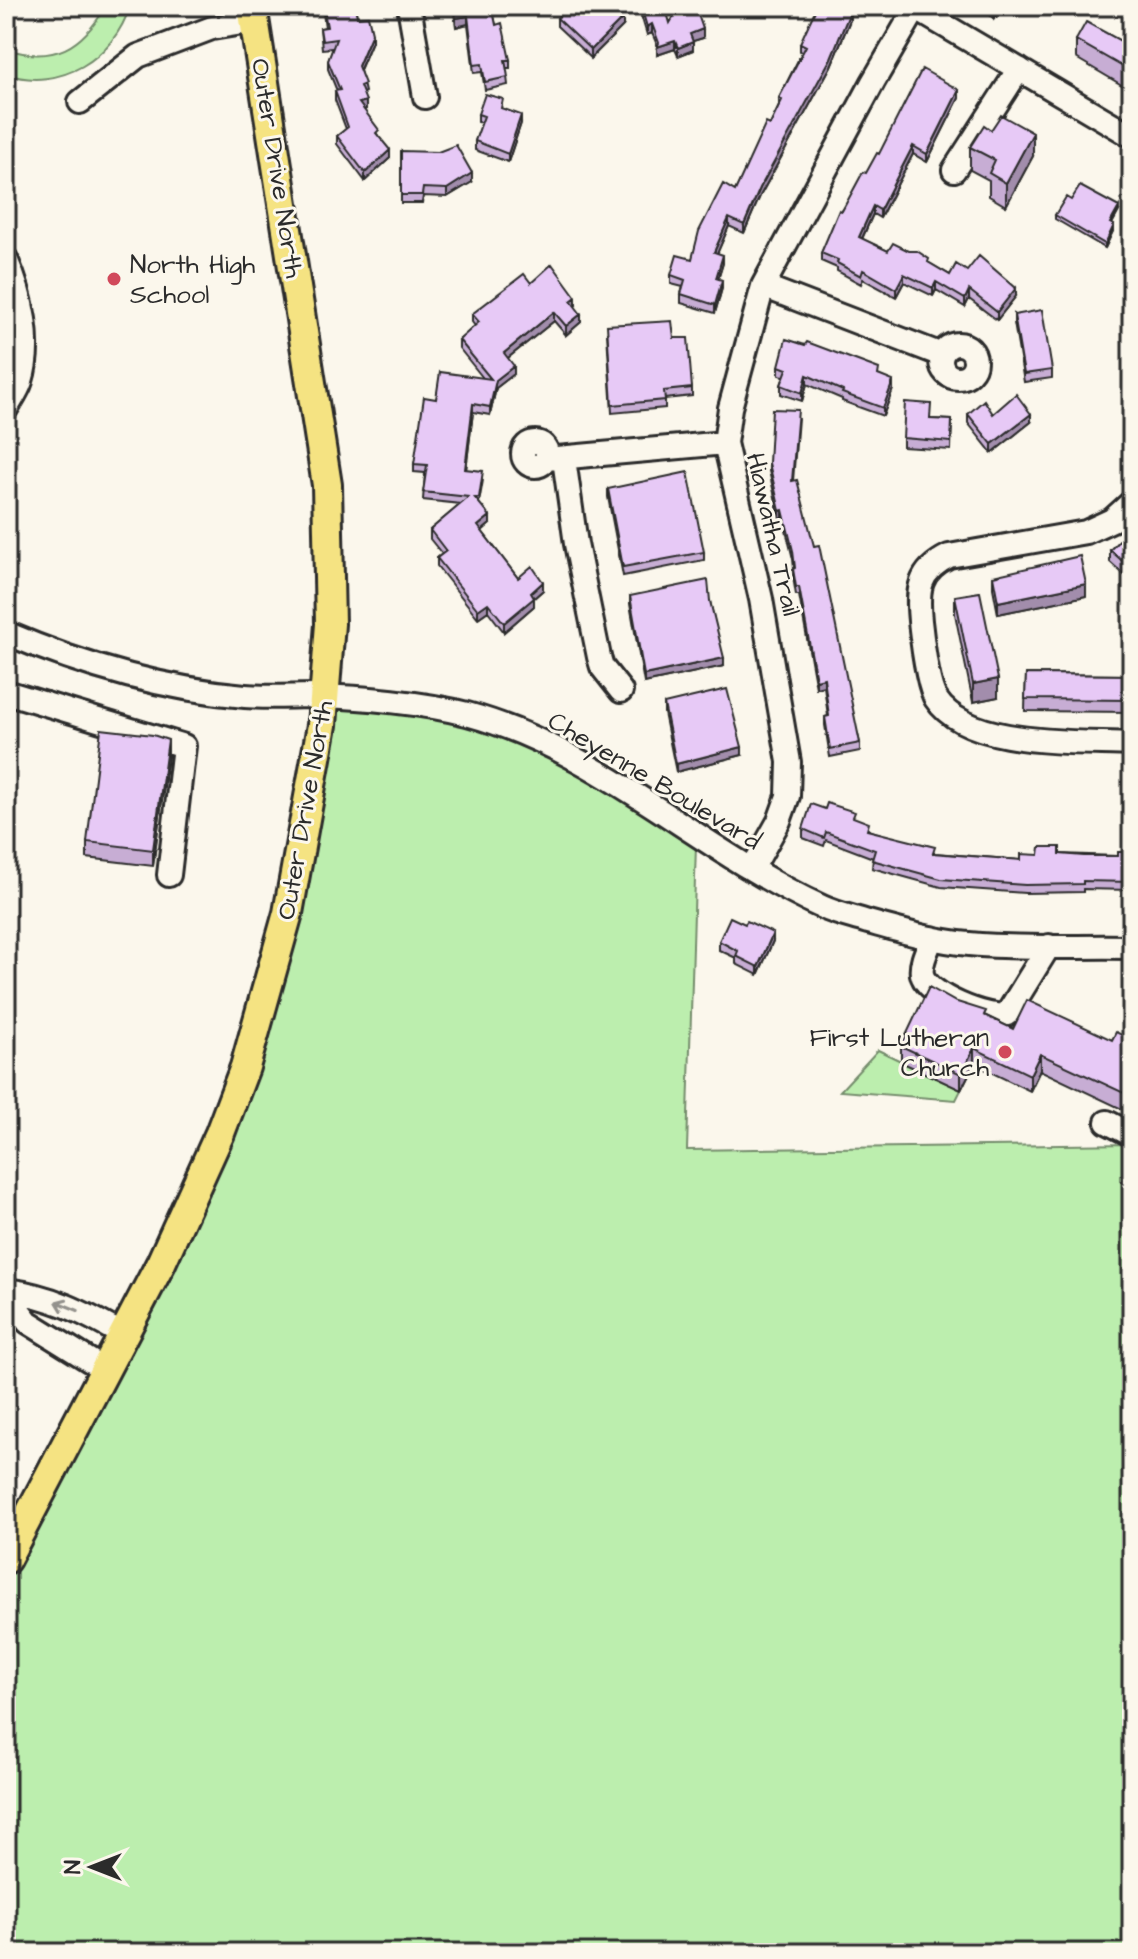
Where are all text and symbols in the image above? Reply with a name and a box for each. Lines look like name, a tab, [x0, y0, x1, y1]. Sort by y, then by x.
street label: Outer Drive North	[242, 56, 312, 281]
place label: North High School	[130, 247, 255, 313]
marker: North High School	[105, 270, 123, 288]
street label: Hiawatha Trail	[737, 449, 809, 619]
street label: Outer Drive North	[268, 698, 342, 922]
street label: Cheyenne Boulevard	[540, 703, 768, 861]
place label: First Lutheran Church	[810, 1020, 989, 1086]
marker: First Lutheran Church	[996, 1043, 1014, 1061]
one-way arrow	[55, 1298, 80, 1312]
north arrow	[52, 1827, 132, 1907]
text: N	[58, 1860, 89, 1874]

